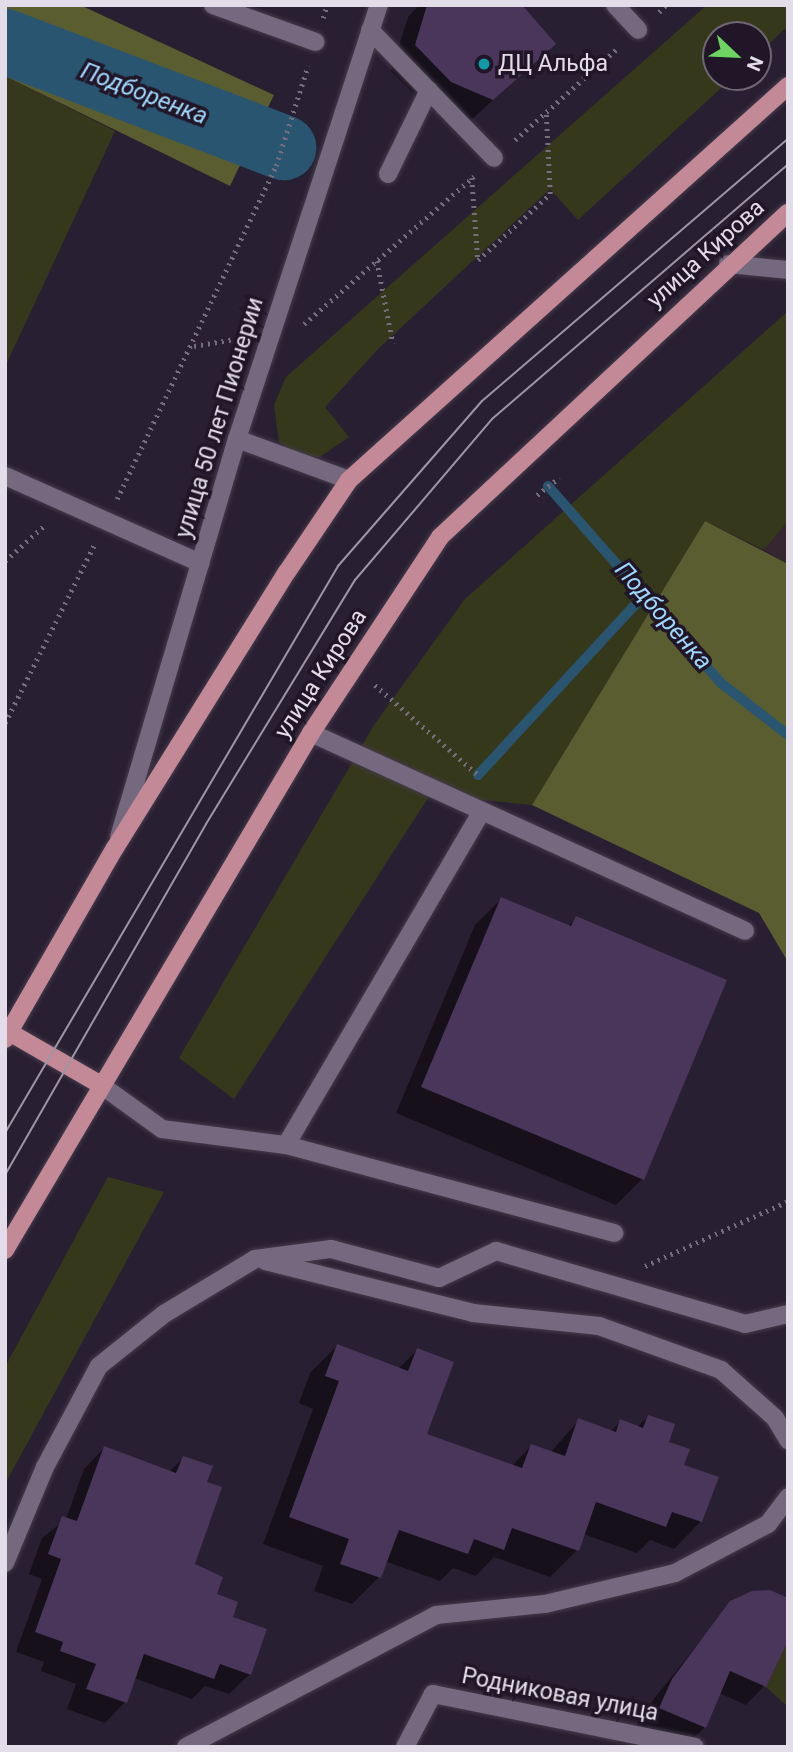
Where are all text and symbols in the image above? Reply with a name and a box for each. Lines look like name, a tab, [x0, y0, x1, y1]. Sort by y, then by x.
north arrow	[702, 21, 772, 91]
place label: ДЦ Альфа	[498, 50, 608, 78]
text: N	[742, 53, 768, 74]
marker: ДЦ Альфа	[476, 56, 492, 72]
water label: Подборенка	[77, 57, 211, 131]
street label: улица Кирова	[642, 194, 770, 314]
street label: улица 50 лет Пионерии	[170, 294, 270, 542]
water label: Подборенка	[608, 556, 718, 676]
street label: улица Кирова	[269, 604, 373, 744]
street label: Родниковая улица	[459, 1662, 661, 1728]

